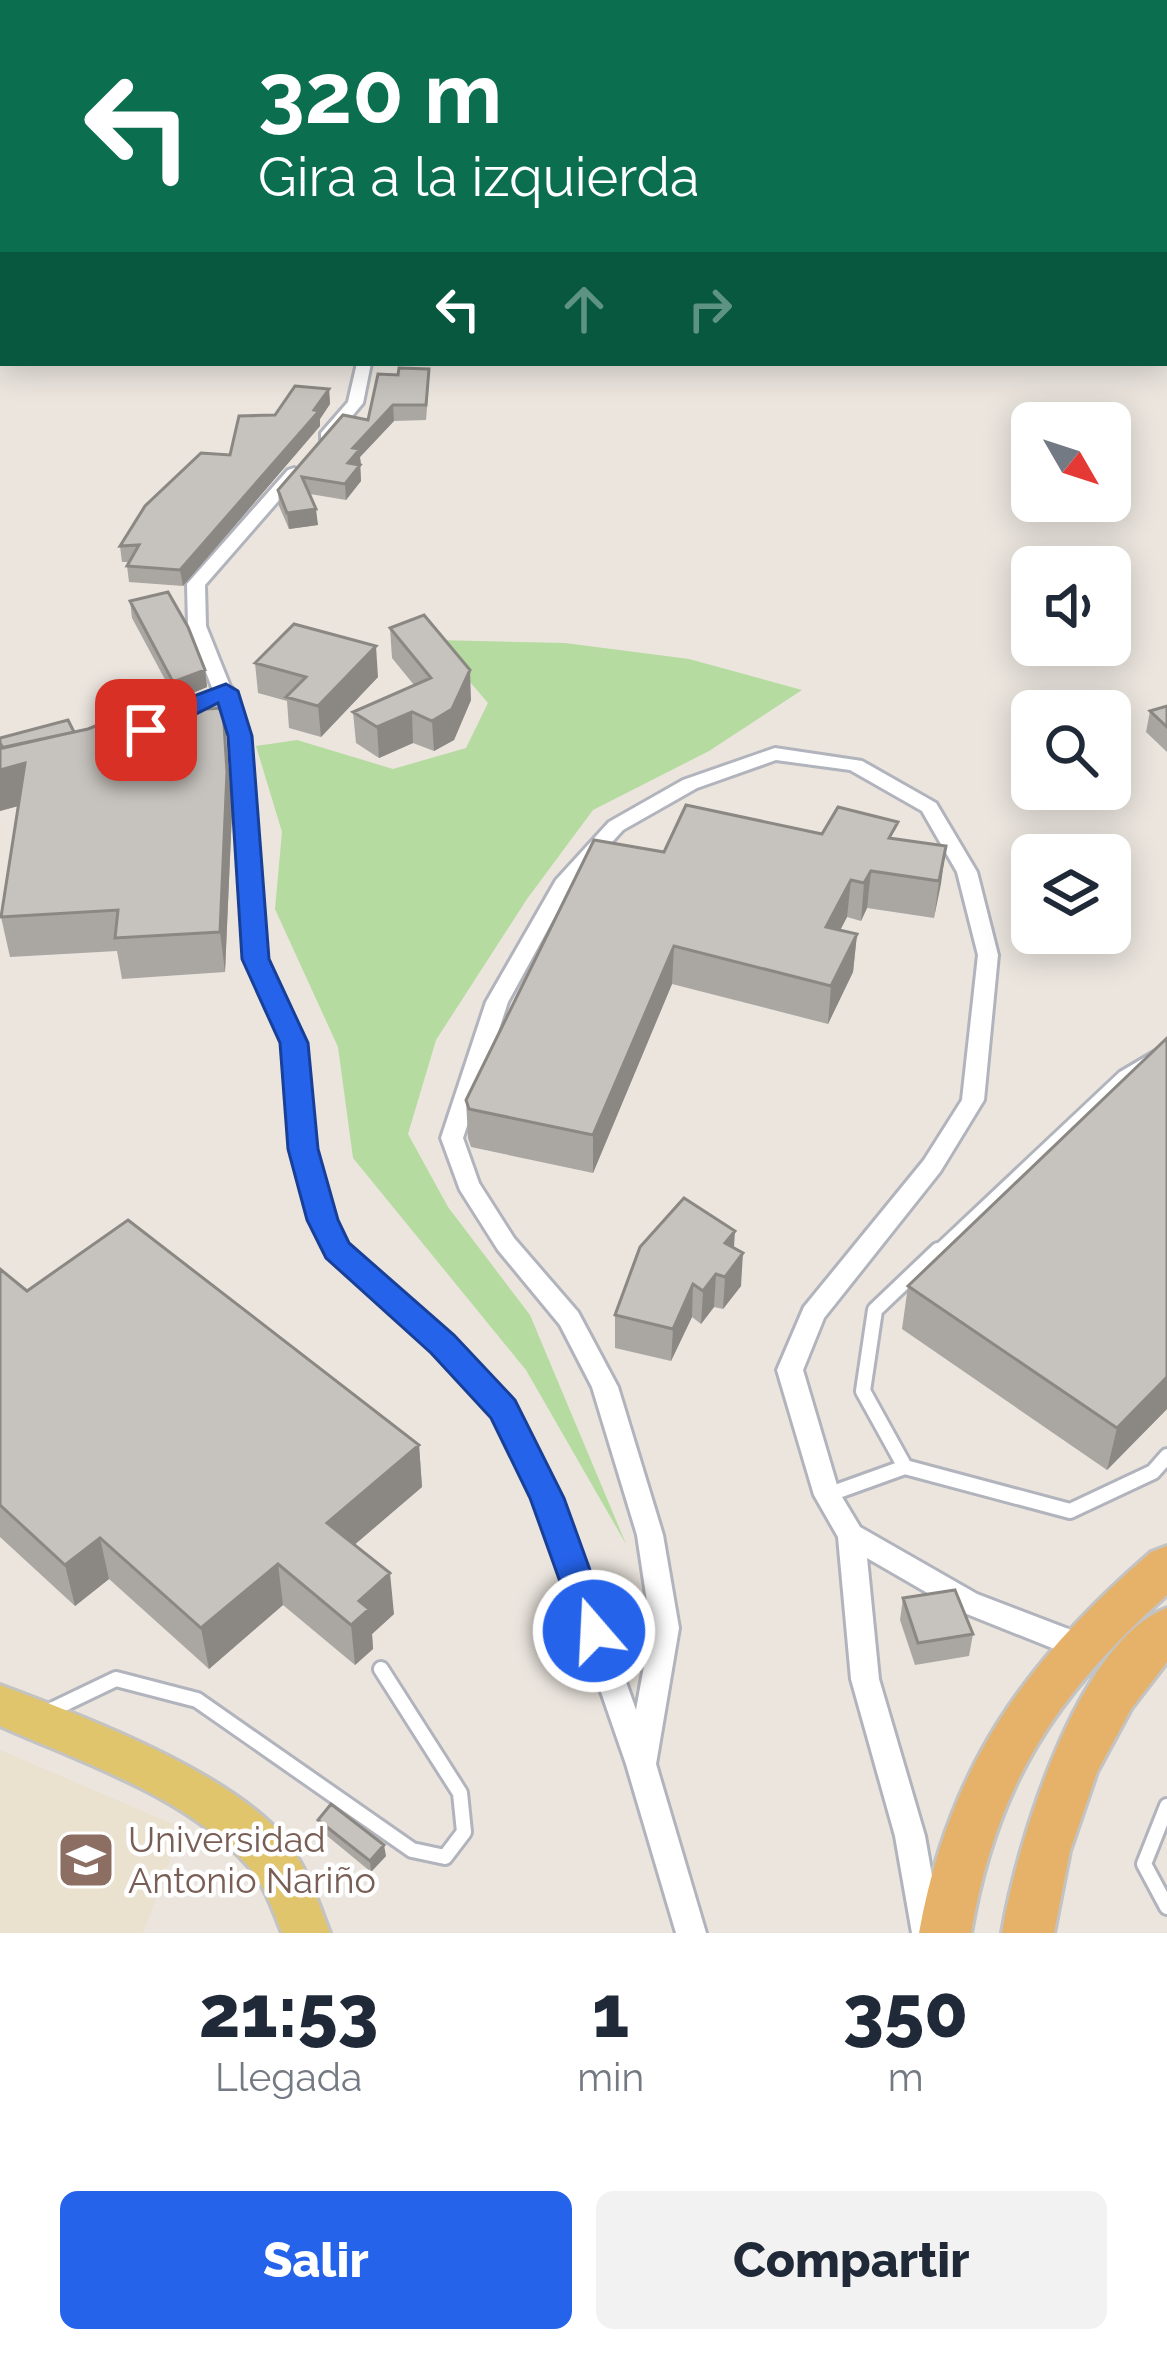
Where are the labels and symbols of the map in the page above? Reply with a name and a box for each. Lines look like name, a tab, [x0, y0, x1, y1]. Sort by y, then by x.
north arrow	[1011, 402, 1131, 522]
pin	[95, 679, 197, 781]
position arrow	[531, 1568, 657, 1694]
place label: Universidad Antonio Nariño	[128, 1818, 376, 1901]
school or university icon: Universidad Antonio Nariño	[55, 1829, 117, 1891]

